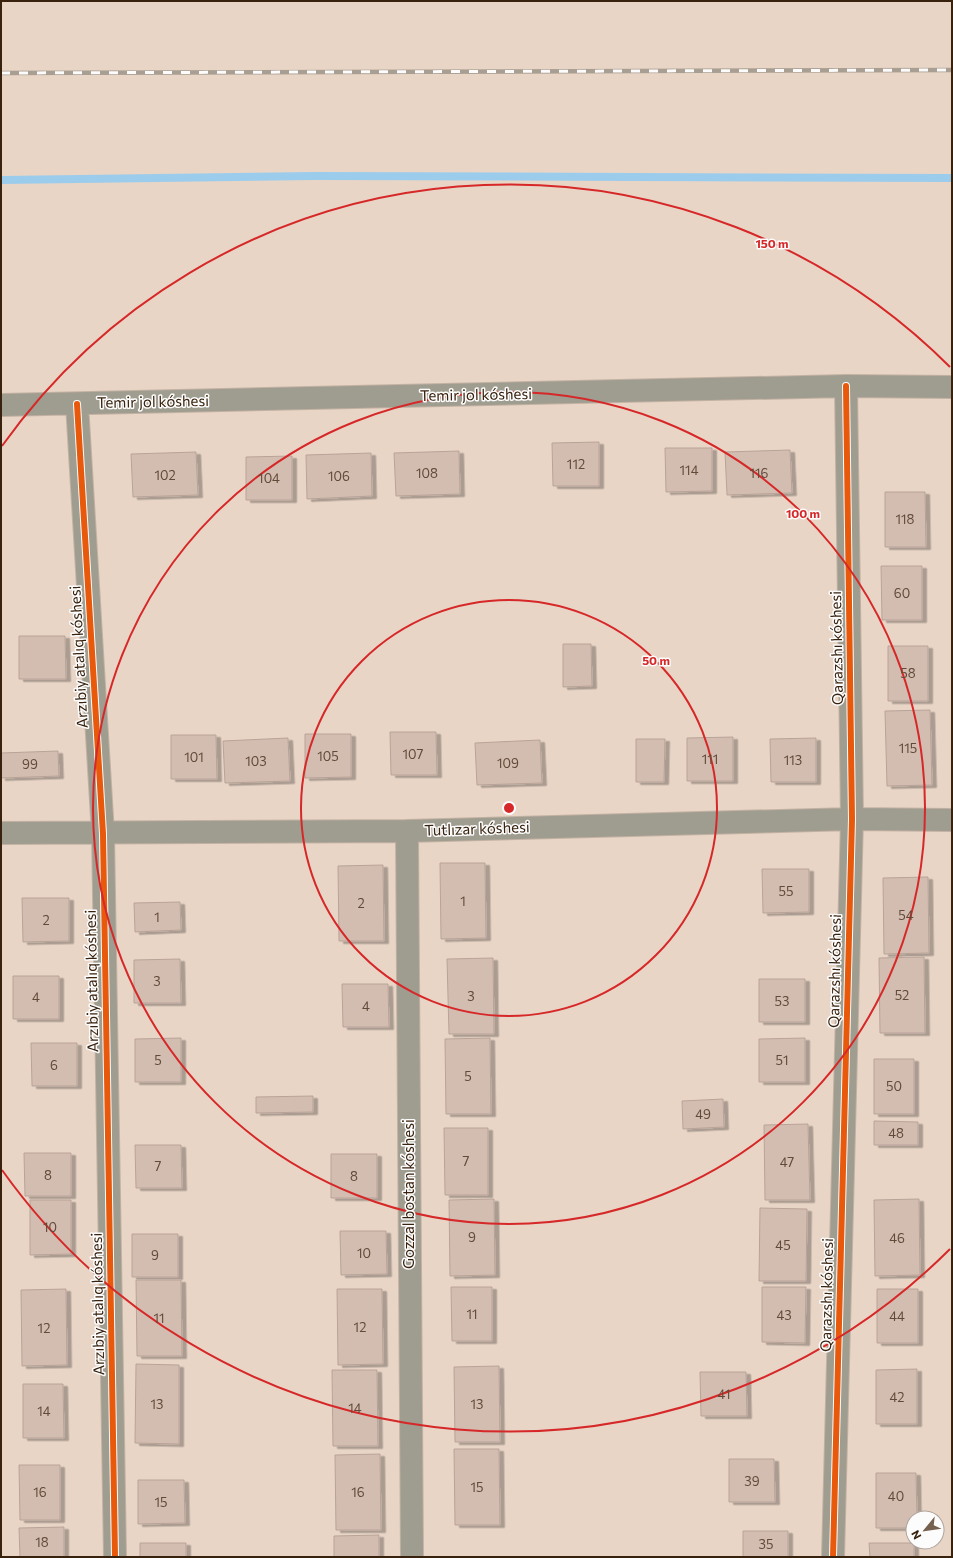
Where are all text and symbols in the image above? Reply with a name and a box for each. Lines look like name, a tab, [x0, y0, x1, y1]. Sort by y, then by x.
text: 150 m	[755, 236, 789, 250]
street label: Temir jol kóshesi	[420, 384, 532, 404]
street label: Temir jol kóshesi	[97, 391, 209, 411]
house number: 112	[567, 456, 585, 472]
house number: 114	[680, 462, 699, 478]
house number: 108	[416, 465, 438, 481]
house number: 116	[749, 465, 769, 481]
house number: 102	[154, 467, 176, 483]
house number: 106	[328, 468, 350, 484]
house number: 104	[258, 470, 280, 486]
text: 100 m	[786, 506, 820, 520]
house number: 118	[895, 511, 915, 527]
street label: Arzıbiy atalıq kóshesi	[65, 585, 91, 729]
house number: 60	[894, 585, 910, 601]
street label: Qarazshı kóshesi	[826, 591, 846, 705]
text: 50 m	[642, 653, 670, 667]
house number: 58	[900, 665, 916, 681]
house number: 115	[899, 740, 917, 756]
house number: 107	[403, 746, 424, 762]
house number: 105	[317, 748, 339, 764]
house number: 101	[184, 749, 204, 765]
house number: 111	[702, 751, 718, 767]
house number: 113	[784, 752, 802, 768]
house number: 103	[245, 753, 267, 769]
house number: 109	[497, 755, 519, 771]
house number: 99	[22, 756, 38, 772]
centre of rings	[502, 801, 516, 815]
street label: Tutlızar kóshesi	[424, 817, 530, 839]
house number: 55	[779, 883, 793, 899]
house number: 1	[460, 893, 466, 909]
house number: 2	[357, 895, 365, 911]
house number: 54	[898, 907, 914, 923]
street label: Arzıbiy atalıq kóshesi	[81, 909, 101, 1053]
house number: 1	[154, 909, 160, 925]
house number: 2	[42, 912, 50, 928]
street label: Qarazshı kóshesi	[824, 914, 844, 1028]
house number: 3	[153, 973, 161, 989]
house number: 52	[895, 987, 909, 1003]
house number: 3	[467, 988, 475, 1004]
house number: 4	[32, 989, 40, 1005]
house number: 53	[775, 993, 789, 1009]
house number: 4	[362, 998, 370, 1014]
house number: 5	[154, 1052, 162, 1068]
house number: 51	[775, 1052, 789, 1068]
house number: 6	[50, 1057, 58, 1073]
house number: 5	[464, 1068, 472, 1084]
house number: 50	[886, 1078, 902, 1094]
house number: 49	[695, 1106, 711, 1122]
street label: Gozzal bostan kóshesi	[399, 1119, 417, 1269]
house number: 48	[888, 1125, 904, 1141]
house number: 7	[463, 1153, 470, 1169]
house number: 47	[780, 1154, 794, 1170]
house number: 7	[155, 1158, 162, 1174]
house number: 8	[44, 1167, 52, 1183]
house number: 8	[350, 1168, 358, 1184]
house number: 10	[43, 1219, 57, 1235]
house number: 9	[468, 1229, 476, 1245]
house number: 46	[889, 1230, 905, 1246]
street label: Arzıbiy atalıq kóshesi	[87, 1232, 107, 1376]
house number: 45	[775, 1237, 791, 1253]
street label: Qarazshı kóshesi	[816, 1238, 836, 1352]
house number: 10	[357, 1245, 371, 1261]
house number: 9	[151, 1247, 159, 1263]
house number: 11	[466, 1306, 478, 1322]
house number: 43	[776, 1307, 792, 1323]
house number: 44	[889, 1308, 905, 1324]
house number: 11	[153, 1310, 165, 1326]
house number: 12	[354, 1319, 366, 1335]
house number: 12	[38, 1320, 50, 1336]
house number: 41	[718, 1386, 730, 1402]
house number: 42	[890, 1389, 904, 1405]
house number: 13	[151, 1396, 163, 1412]
house number: 13	[471, 1396, 483, 1412]
house number: 14	[348, 1400, 362, 1416]
house number: 14	[37, 1403, 51, 1419]
house number: 39	[744, 1473, 760, 1489]
house number: 15	[470, 1479, 484, 1495]
house number: 16	[33, 1484, 47, 1500]
house number: 16	[351, 1484, 365, 1500]
house number: 40	[888, 1488, 904, 1504]
house number: 15	[154, 1494, 168, 1510]
north arrow	[905, 1510, 945, 1550]
text: N	[908, 1528, 924, 1542]
house number: 18	[35, 1534, 49, 1550]
house number: 35	[759, 1536, 773, 1552]

